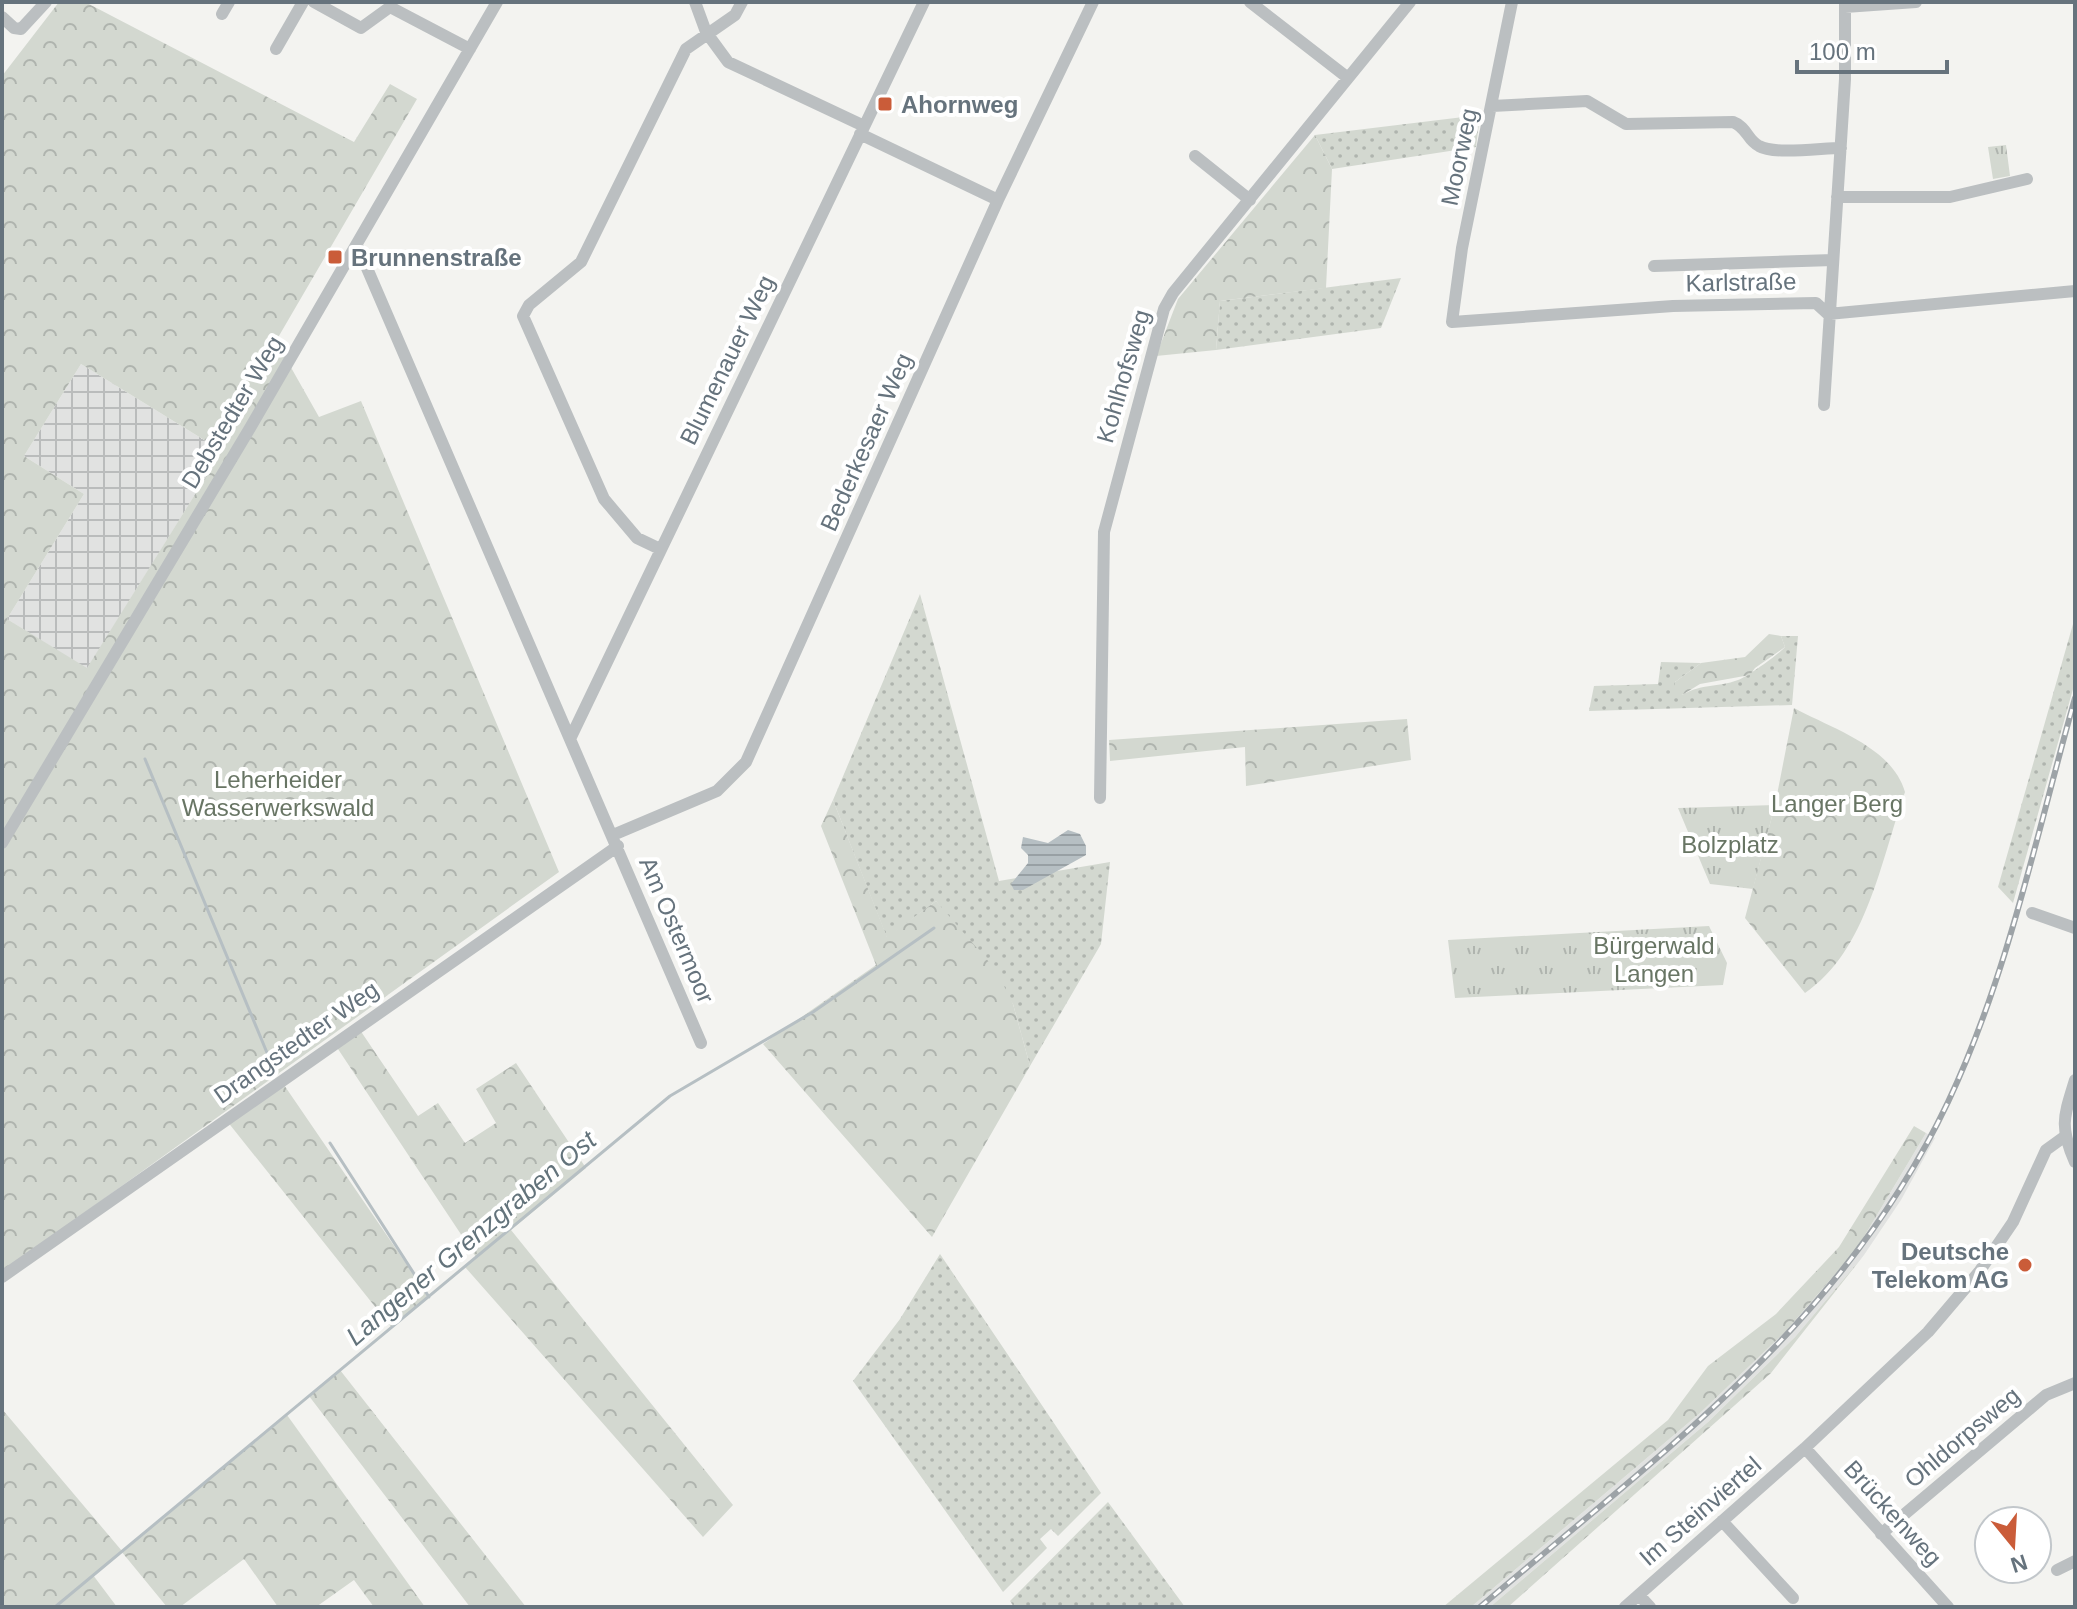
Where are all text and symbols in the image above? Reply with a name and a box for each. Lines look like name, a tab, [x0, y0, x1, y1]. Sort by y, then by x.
scale bar	[1797, 24, 1947, 74]
text: 100 m	[1809, 38, 1876, 65]
place label: Ahornweg	[901, 91, 1018, 118]
marker: Ahornweg	[876, 95, 894, 113]
street label: Moorweg	[1436, 106, 1482, 208]
place label: Brunnenstraße	[351, 244, 522, 271]
marker: Brunnenstraße	[326, 248, 344, 266]
street label: Karlstraße	[1685, 268, 1797, 296]
street label: Blumenauer Weg	[674, 271, 780, 449]
street label: Kohlhofsweg	[1091, 306, 1155, 446]
street label: Debstedter Weg	[176, 331, 288, 493]
street label: Bederkesaer Weg	[815, 349, 917, 535]
park label: Leherheider Wasserwerkswald	[182, 766, 374, 821]
park label: Langer Berg	[1771, 790, 1903, 817]
park label: Bolzplatz	[1681, 831, 1779, 858]
street label: Am Ostermoor	[634, 853, 720, 1007]
park label: Bürgerwald Langen	[1593, 932, 1715, 987]
street label: Drangstedter Weg	[209, 975, 383, 1109]
water label: Langener Grenzgraben Ost	[340, 1124, 603, 1351]
place label: Deutsche Telekom AG	[1872, 1238, 2009, 1293]
marker: Deutsche Telekom AG	[2016, 1256, 2034, 1274]
street label: Ohldorpsweg	[1899, 1381, 2025, 1493]
street label: Im Steinviertel	[1634, 1451, 1766, 1571]
street label: Brückenweg	[1839, 1455, 1947, 1571]
north arrow	[1973, 1505, 2053, 1585]
text: N	[2008, 1549, 2030, 1578]

